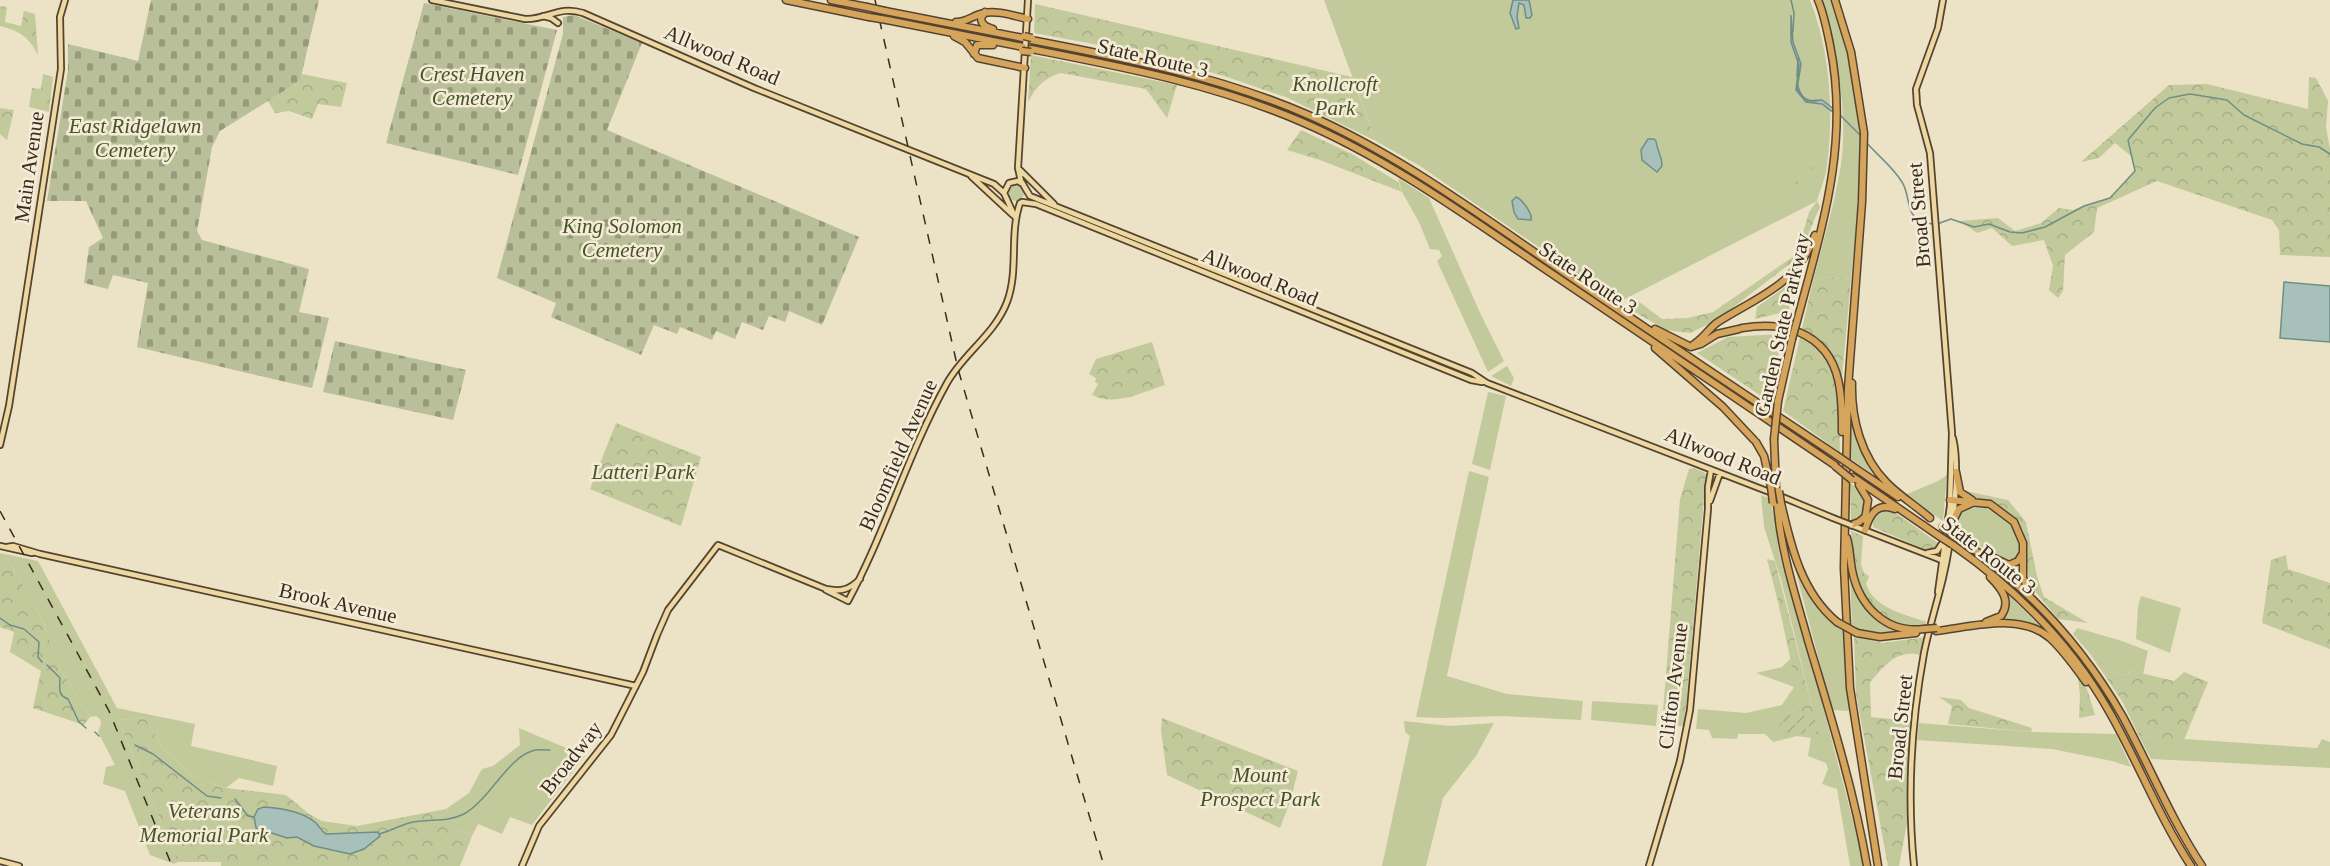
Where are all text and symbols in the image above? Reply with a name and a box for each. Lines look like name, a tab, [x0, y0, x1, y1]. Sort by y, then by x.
street label: Allwood Road	[661, 20, 784, 90]
street label: State Route 3	[1095, 34, 1211, 82]
park label: Crest Haven Cemetery	[420, 62, 524, 110]
park label: Knollcroft Park	[1291, 72, 1379, 120]
street label: Main Avenue	[9, 110, 49, 224]
park label: East Ridgelawn Cemetery	[68, 114, 201, 162]
street label: Broad Street	[1902, 161, 1936, 269]
park label: King Solomon Cemetery	[561, 214, 682, 262]
street label: Garden State Parkway	[1749, 230, 1815, 419]
street label: State Route 3	[1534, 236, 1642, 320]
street label: Allwood Road	[1198, 243, 1322, 311]
street label: Bloomfield Avenue	[854, 375, 942, 535]
street label: Allwood Road	[1661, 422, 1785, 490]
park label: Latteri Park	[590, 460, 695, 484]
street label: State Route 3	[1937, 511, 2041, 599]
street label: Brook Avenue	[277, 578, 399, 628]
street label: Clifton Avenue	[1653, 621, 1693, 751]
street label: Broad Street	[1883, 673, 1917, 781]
street label: Broadway	[535, 716, 607, 799]
park label: Mount Prospect Park	[1199, 763, 1321, 811]
park label: Veterans Memorial Park	[139, 799, 269, 847]

